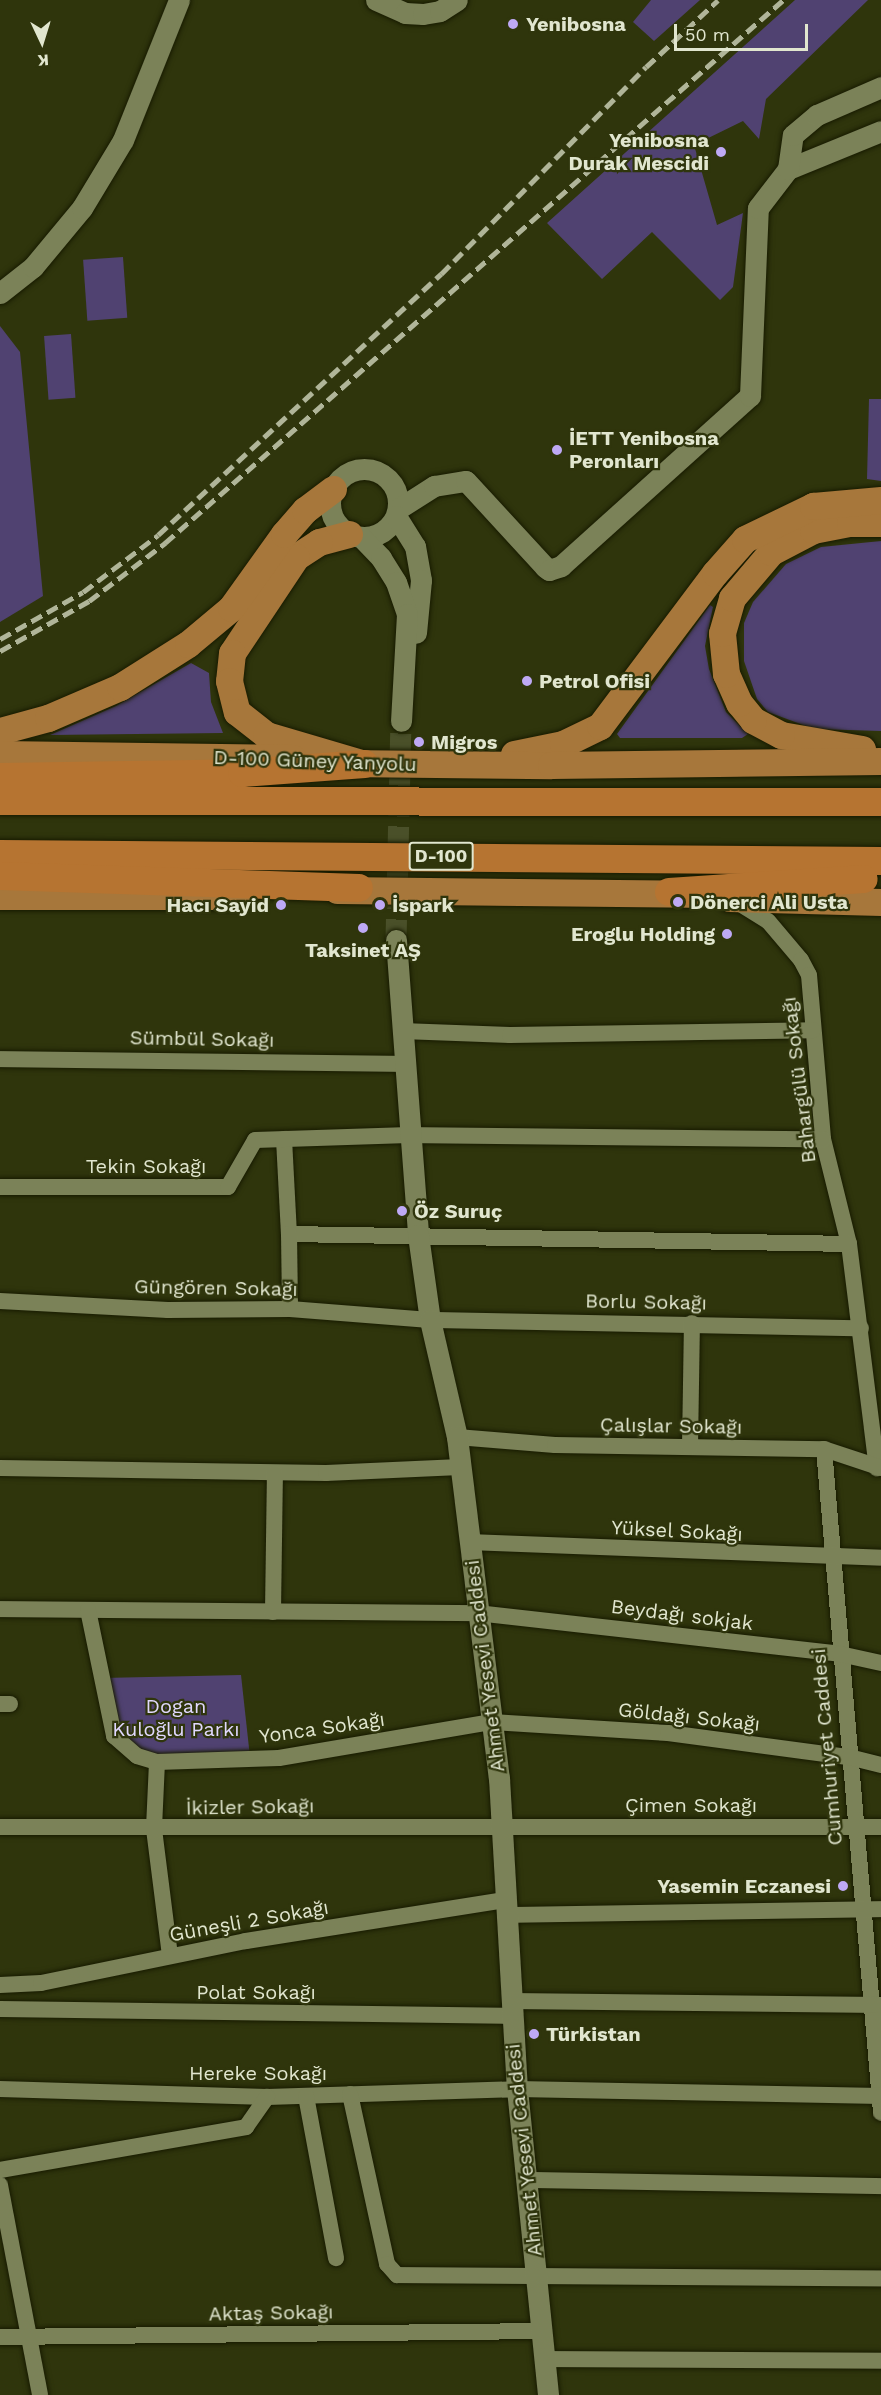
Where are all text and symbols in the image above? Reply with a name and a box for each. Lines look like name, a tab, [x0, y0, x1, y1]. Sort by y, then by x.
north arrow	[12, 12, 72, 72]
place label: Yenibosna	[526, 12, 626, 36]
scale bar	[677, 12, 810, 50]
marker: Yenibosna	[504, 15, 522, 33]
text: 50 m	[685, 24, 730, 45]
text: K	[37, 51, 49, 70]
place label: Yenibosna Durak Mescidi	[568, 128, 709, 175]
marker: Yenibosna Durak Mescidi	[714, 145, 728, 159]
place label: İETT Yenibosna Peronları	[569, 426, 720, 473]
marker: İETT Yenibosna Peronları	[550, 443, 564, 457]
place label: Petrol Ofisi	[539, 669, 650, 693]
marker: Petrol Ofisi	[520, 674, 534, 688]
place label: Migros	[431, 730, 497, 754]
marker: Migros	[412, 735, 426, 749]
street label: D-100 Güney Yanyolu	[212, 745, 418, 777]
road number: D-100	[408, 841, 474, 871]
place label: Dönerci Ali Usta	[690, 890, 849, 914]
place label: Hacı Sayid	[166, 893, 269, 917]
place label: İspark	[392, 893, 454, 917]
marker: Dönerci Ali Usta	[671, 895, 685, 909]
marker: Hacı Sayid	[274, 898, 288, 912]
marker: İspark	[373, 898, 387, 912]
marker: Taksinet AŞ	[356, 921, 370, 935]
place label: Eroglu Holding	[571, 922, 715, 946]
marker: Eroglu Holding	[720, 927, 734, 941]
place label: Taksinet AŞ	[305, 938, 421, 962]
street label: Bahargülü Sokağı	[777, 996, 821, 1164]
street label: Sümbül Sokağı	[129, 1026, 275, 1052]
street label: Tekin Sokağı	[86, 1154, 206, 1178]
place label: Öz Suruç	[414, 1199, 502, 1223]
marker: Öz Suruç	[395, 1204, 409, 1218]
street label: Güngören Sokağı	[134, 1275, 298, 1301]
street label: Borlu Sokağı	[585, 1289, 707, 1315]
street label: Çalışlar Sokağı	[599, 1413, 743, 1439]
street label: Yüksel Sokağı	[610, 1516, 744, 1546]
street label: Ahmet Yesevi Caddesi	[460, 1558, 510, 1774]
street label: Beydağı sokjak	[610, 1594, 754, 1636]
street label: Cumhuriyet Caddesi	[806, 1648, 848, 1846]
park label: Dogan Kuloğlu Parkı	[112, 1694, 240, 1741]
street label: Göldağı Sokağı	[617, 1698, 761, 1736]
street label: Yonca Sokağı	[257, 1707, 387, 1749]
street label: Çimen Sokağı	[625, 1793, 757, 1817]
street label: İkizler Sokağı	[185, 1794, 315, 1820]
place label: Yasemin Eczanesi	[657, 1874, 831, 1898]
marker: Yasemin Eczanesi	[836, 1879, 850, 1893]
street label: Güneşli 2 Sokağı	[168, 1895, 330, 1947]
street label: Polat Sokağı	[196, 1980, 316, 2004]
place label: Türkistan	[546, 2022, 641, 2046]
marker: Türkistan	[527, 2027, 541, 2041]
street label: Ahmet Yesevi Caddesi	[501, 2042, 547, 2258]
street label: Hereke Sokağı	[189, 2061, 327, 2085]
street label: Aktaş Sokağı	[208, 2300, 334, 2326]

